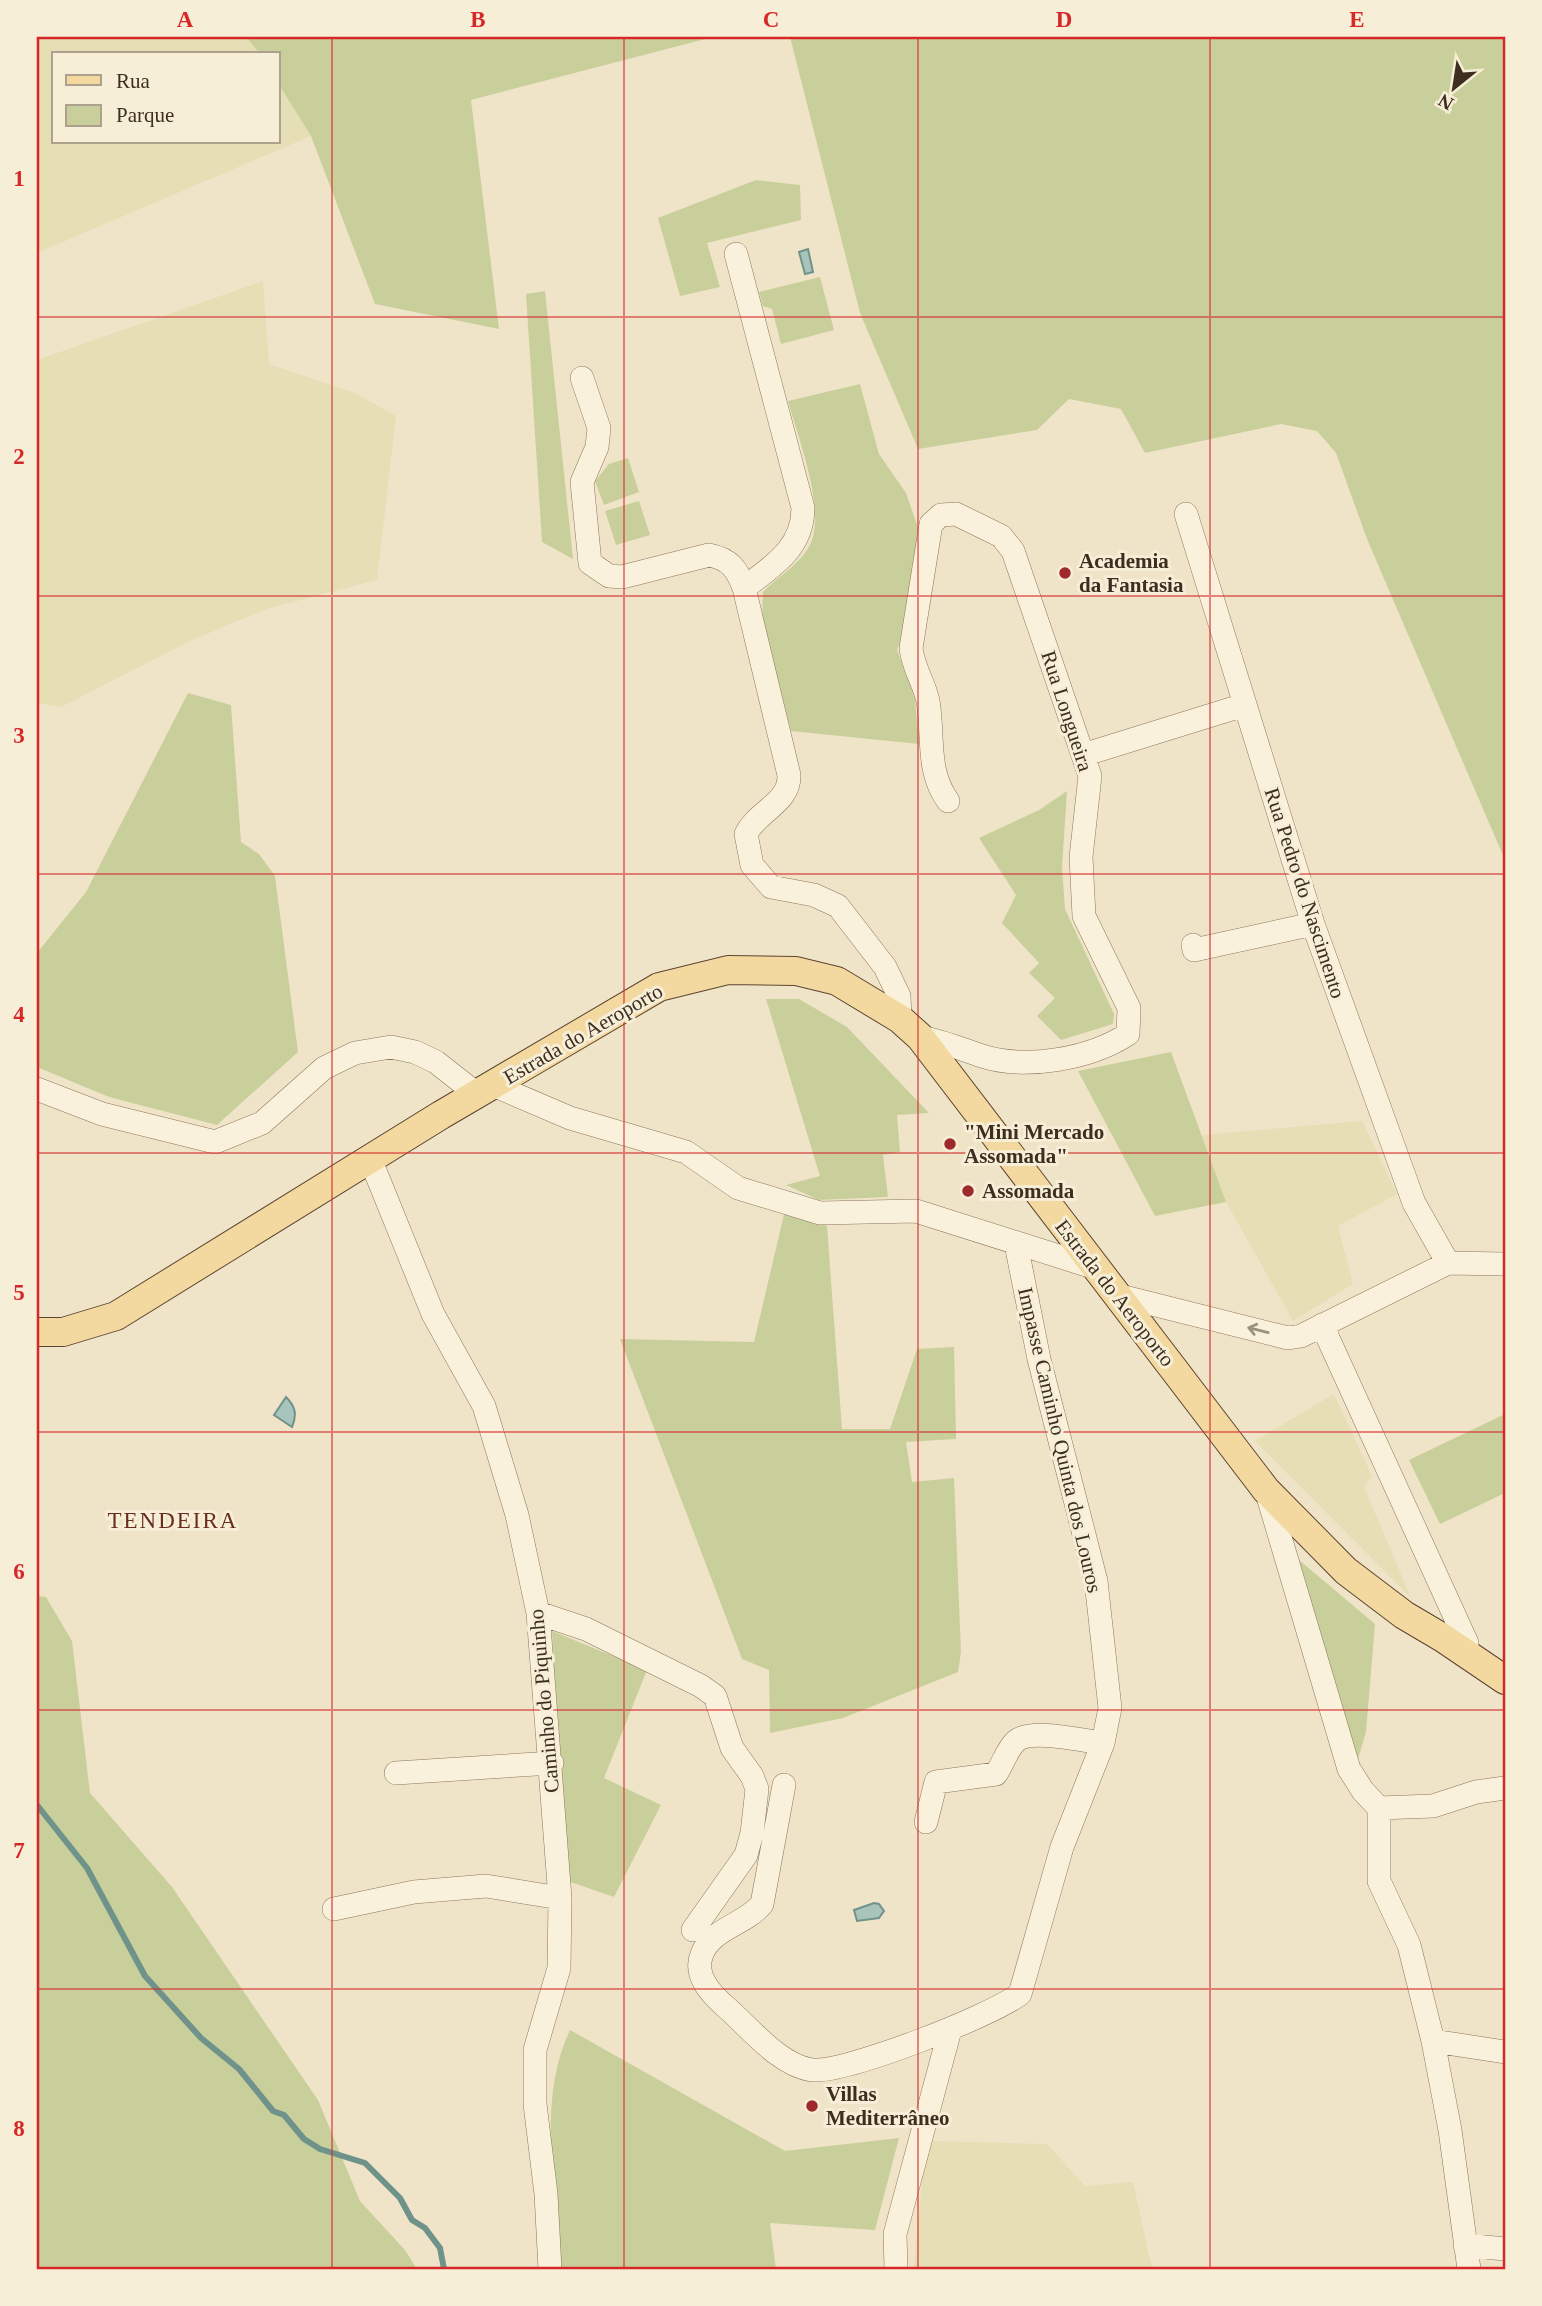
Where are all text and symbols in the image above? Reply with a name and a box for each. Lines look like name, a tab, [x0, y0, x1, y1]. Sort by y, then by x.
text: A	[177, 7, 194, 32]
text: B	[470, 7, 486, 32]
text: C	[763, 7, 779, 32]
text: D	[1056, 7, 1072, 32]
text: E	[1349, 7, 1365, 32]
legend	[52, 52, 280, 144]
north arrow	[1420, 52, 1490, 122]
text: Rua	[116, 69, 151, 93]
text: N	[1434, 90, 1457, 115]
text: Parque	[116, 103, 174, 127]
text: 1	[13, 166, 25, 191]
text: 2	[13, 444, 25, 469]
place label: Academia da Fantasia	[1079, 549, 1184, 597]
marker: Academia da Fantasia	[1057, 565, 1073, 581]
street label: Rua Longueira	[1036, 648, 1098, 775]
text: 3	[13, 723, 25, 748]
street label: Rua Pedro do Nascimento	[1260, 785, 1350, 1001]
street label: Estrada do Aeroporto	[499, 979, 667, 1089]
text: 4	[13, 1002, 25, 1027]
place label: "Mini Mercado Assomada"	[964, 1120, 1104, 1168]
marker: "Mini Mercado Assomada"	[942, 1136, 958, 1152]
place label: Assomada	[982, 1179, 1075, 1203]
marker: Assomada	[960, 1183, 976, 1199]
street label: Estrada do Aeroporto	[1050, 1215, 1180, 1371]
text: 5	[13, 1280, 25, 1305]
street label: Impasse Caminho Quinta dos Louros	[1013, 1285, 1107, 1595]
one-way arrow	[1247, 1323, 1269, 1336]
district label: TENDEIRA	[108, 1508, 238, 1533]
text: 6	[13, 1559, 25, 1584]
street label: Caminho do Piquinho	[524, 1608, 564, 1794]
text: 7	[13, 1838, 25, 1863]
place label: Villas Mediterrâneo	[826, 2082, 950, 2130]
marker: Villas Mediterrâneo	[804, 2098, 820, 2114]
text: 8	[13, 2116, 25, 2141]

